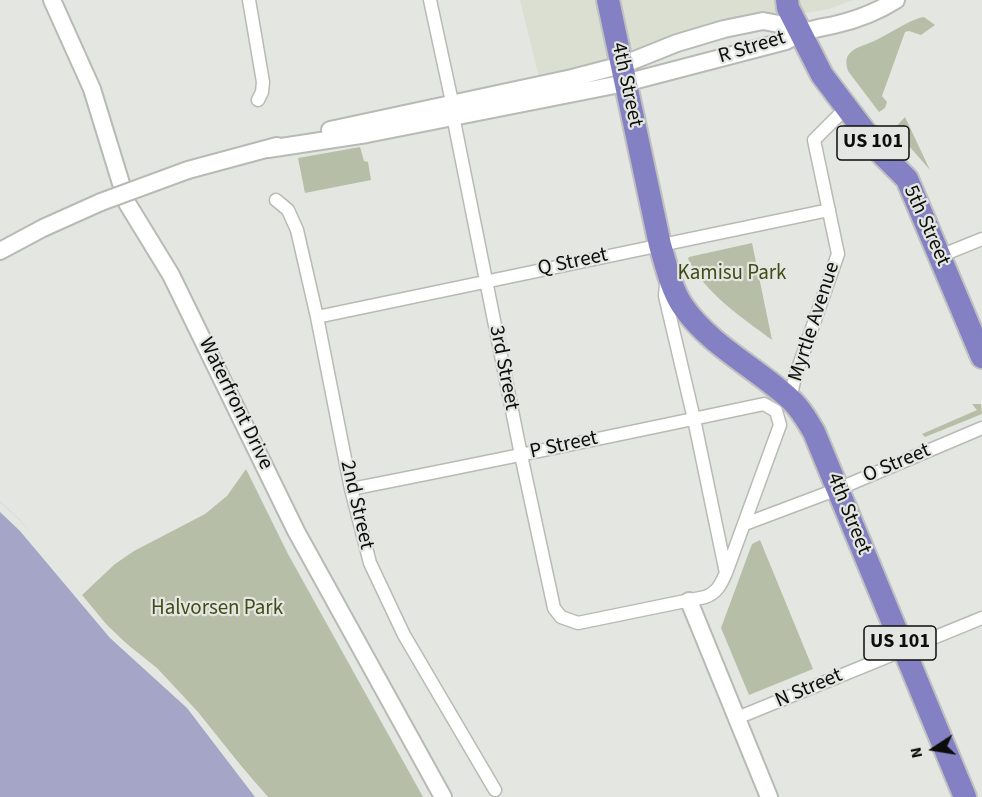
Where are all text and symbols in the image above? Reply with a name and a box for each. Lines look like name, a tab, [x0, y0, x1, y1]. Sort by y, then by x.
street label: R Street	[715, 26, 789, 70]
street label: 4th Street	[605, 40, 647, 130]
road number: US 101	[837, 126, 909, 160]
street label: 5th Street	[897, 182, 955, 270]
street label: Q Street	[536, 243, 610, 283]
street label: Myrtle Avenue	[784, 259, 846, 385]
park label: Kamisu Park	[678, 261, 786, 287]
street label: 3rd Street	[482, 323, 524, 413]
street label: Waterfront Drive	[192, 334, 278, 474]
street label: P Street	[528, 427, 600, 465]
street label: O Street	[860, 439, 934, 489]
street label: 2nd Street	[334, 458, 378, 552]
street label: 4th Street	[820, 470, 876, 558]
park label: Halvorsen Park	[151, 596, 283, 622]
road number: US 101	[864, 626, 936, 660]
street label: N Street	[772, 664, 846, 714]
north arrow	[904, 719, 964, 779]
text: N	[905, 745, 928, 760]

